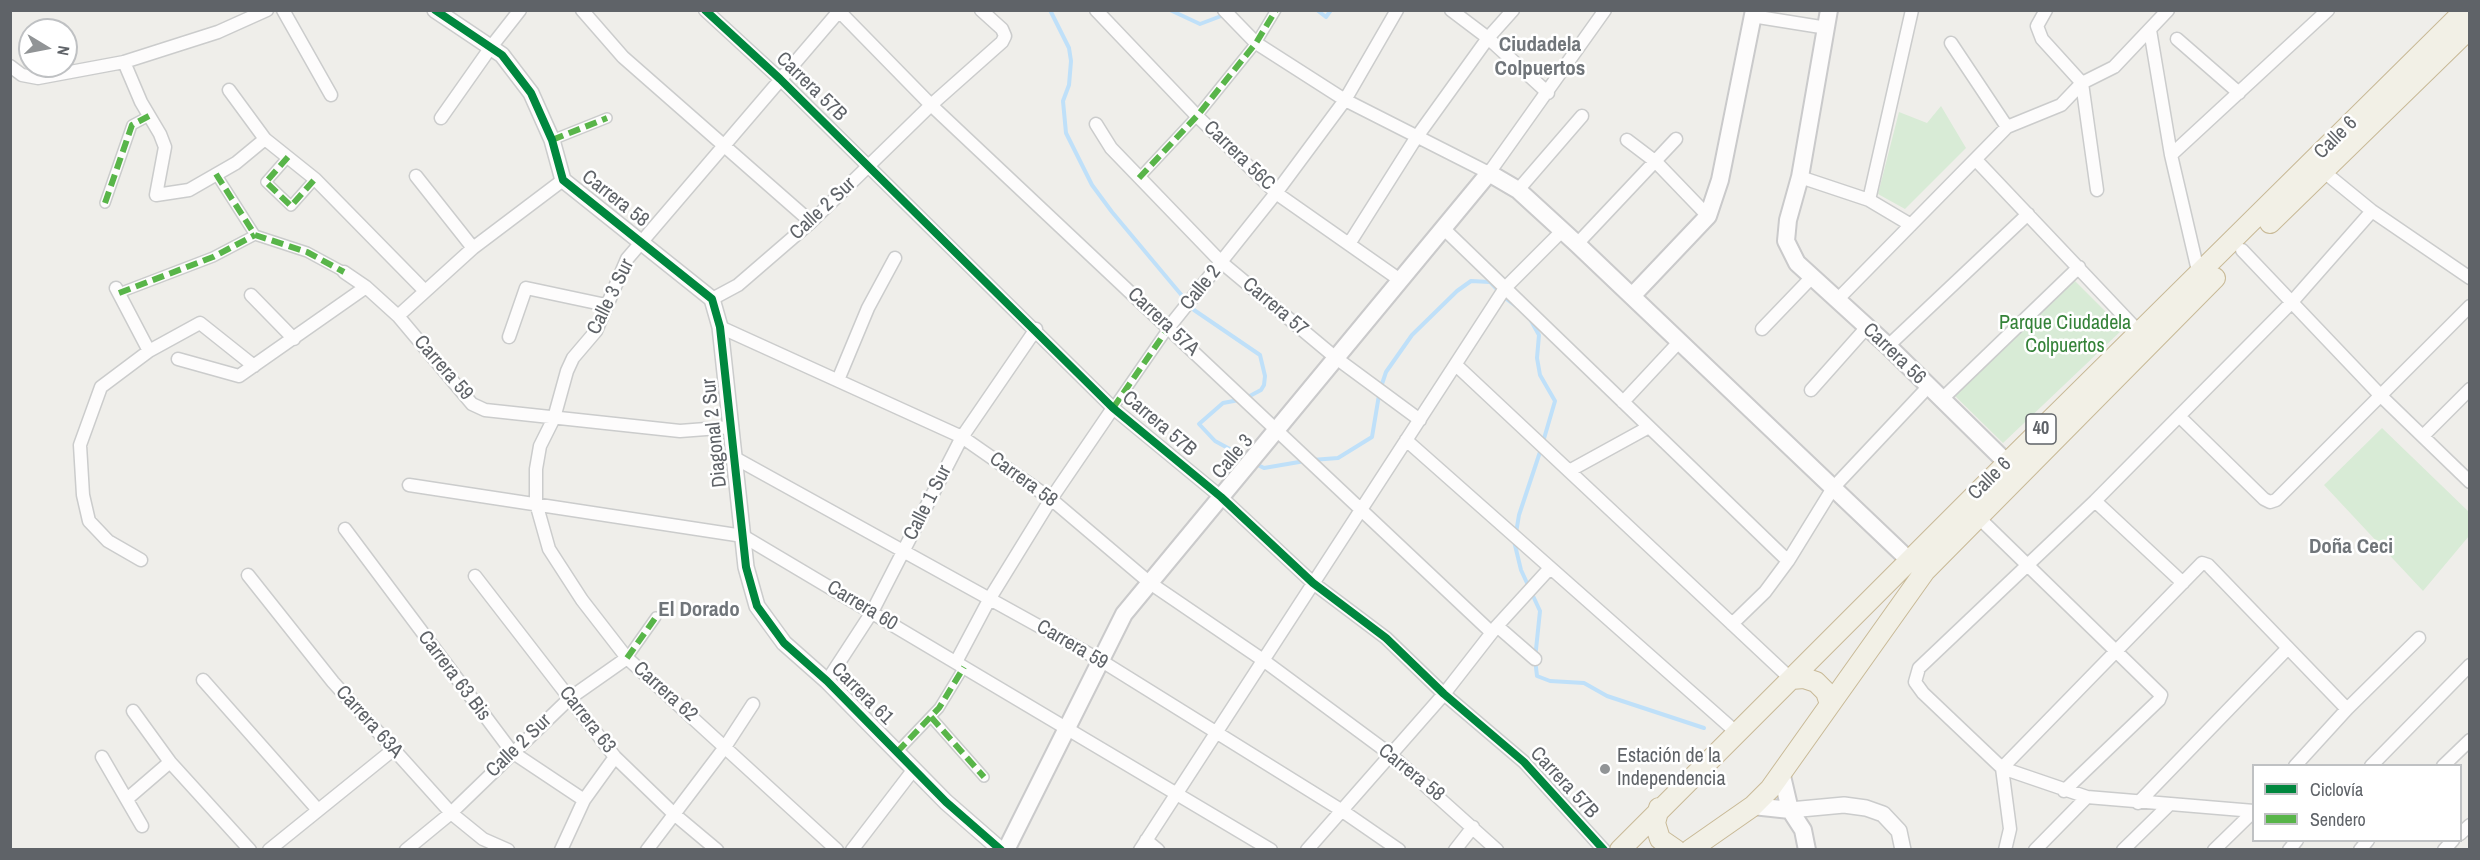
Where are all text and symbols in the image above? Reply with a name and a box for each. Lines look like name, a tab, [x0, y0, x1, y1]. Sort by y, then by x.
north arrow	[18, 18, 78, 78]
district label: Ciudadela Colpuertos	[1495, 32, 1585, 82]
text: N	[52, 44, 75, 57]
street label: Carrera 57B	[771, 47, 851, 127]
street label: Calle 6	[2309, 111, 2363, 165]
street label: Carrera 56C	[1198, 116, 1280, 196]
street label: Carrera 58	[577, 165, 653, 233]
street label: Calle 2 Sur	[785, 173, 861, 245]
street label: Calle 3 Sur	[582, 255, 640, 339]
street label: Calle 2	[1176, 261, 1226, 315]
street label: Carrera 57	[1237, 273, 1313, 341]
street label: Carrera 57A	[1122, 283, 1204, 361]
park label: Parque Ciudadela Colpuertos	[1999, 312, 2131, 359]
street label: Carrera 56	[1857, 318, 1931, 390]
street label: Carrera 59	[408, 331, 478, 405]
street label: Diagonal 2 Sur	[697, 377, 733, 489]
street label: Carrera 57B	[1117, 386, 1201, 462]
road number: 40	[2026, 414, 2056, 444]
street label: Calle 3	[1207, 430, 1259, 484]
street label: Carrera 58	[984, 447, 1062, 513]
street label: Calle 6	[1963, 452, 2017, 506]
street label: Calle 1 Sur	[899, 461, 957, 545]
district label: Doña Ceci	[2309, 534, 2393, 560]
street label: Carrera 60	[822, 576, 902, 636]
district label: El Dorado	[658, 597, 740, 623]
street label: Carrera 59	[1032, 615, 1112, 675]
street label: Carrera 63 Bis	[412, 626, 496, 726]
street label: Carrera 62	[628, 657, 702, 727]
street label: Carrera 61	[826, 658, 898, 730]
street label: Carrera 63A	[330, 681, 408, 763]
street label: Carrera 63	[553, 682, 621, 758]
street label: Calle 2 Sur	[481, 709, 557, 783]
street label: Carrera 58	[1373, 739, 1449, 807]
street label: Carrera 57B	[1525, 742, 1603, 824]
place label: Estación de la Independencia	[1617, 745, 1726, 792]
marker: Estación de la Independencia	[1598, 762, 1612, 776]
legend	[2252, 764, 2462, 842]
text: Ciclovía	[2310, 777, 2363, 802]
text: Sendero	[2310, 807, 2366, 832]

